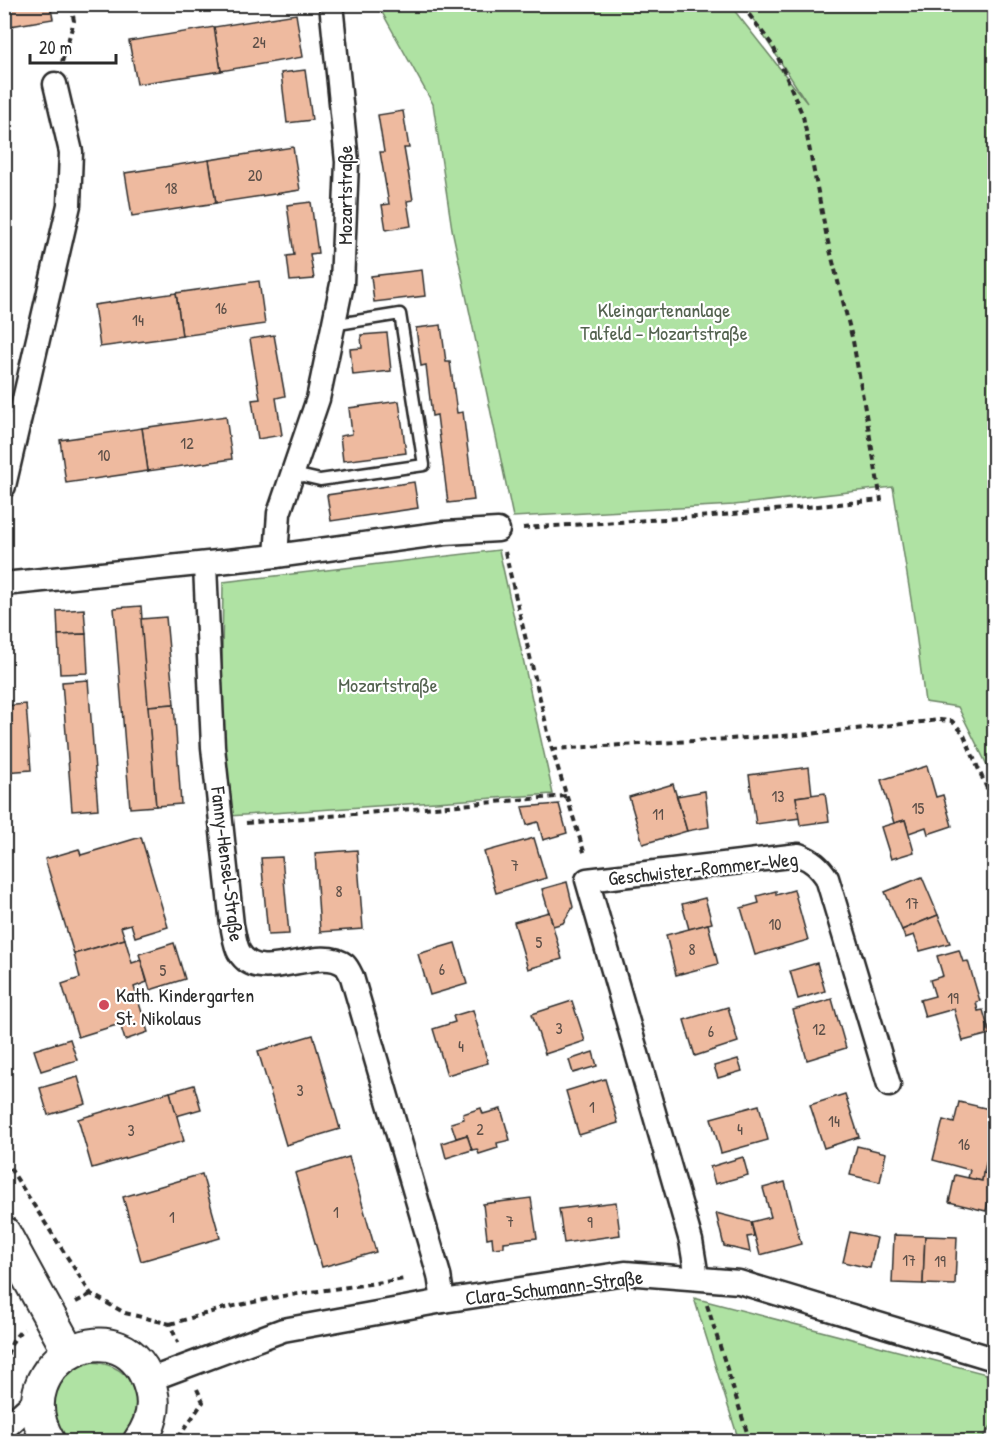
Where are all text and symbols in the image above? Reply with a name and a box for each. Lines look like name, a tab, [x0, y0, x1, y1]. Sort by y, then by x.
scale bar	[30, 27, 116, 65]
house number: 24	[252, 31, 266, 53]
text: 20 m	[39, 35, 72, 60]
street label: Mozartstraße	[331, 145, 358, 245]
house number: 20	[248, 164, 262, 186]
house number: 18	[165, 177, 177, 199]
park label: Kleingartenanlage Talfeld - Mozartstraße	[580, 296, 748, 346]
house number: 16	[215, 297, 227, 319]
house number: 14	[132, 309, 144, 331]
house number: 12	[180, 432, 194, 454]
house number: 10	[98, 444, 110, 466]
park label: Mozartstraße	[338, 671, 438, 698]
street label: Fanny-Hensel-Straße	[205, 784, 251, 943]
house number: 13	[772, 785, 784, 807]
house number: 15	[912, 797, 925, 819]
house number: 11	[652, 803, 664, 825]
street label: Geschwister-Rommer-Weg	[607, 845, 799, 891]
house number: 7	[511, 854, 519, 876]
house number: 8	[336, 880, 343, 902]
house number: 17	[905, 892, 919, 914]
house number: 10	[769, 913, 781, 935]
house number: 5	[536, 931, 543, 953]
house number: 8	[689, 938, 696, 960]
house number: 6	[439, 958, 445, 980]
house number: 5	[160, 959, 167, 981]
place label: Kath. Kindergarten St. Nikolaus	[116, 981, 254, 1031]
house number: 19	[947, 987, 959, 1009]
marker: Kath. Kindergarten St. Nikolaus	[97, 998, 111, 1012]
house number: 3	[555, 1017, 563, 1039]
house number: 12	[812, 1018, 826, 1040]
house number: 6	[708, 1020, 714, 1042]
house number: 4	[458, 1035, 464, 1057]
house number: 3	[296, 1079, 304, 1101]
house number: 1	[589, 1096, 595, 1118]
house number: 14	[828, 1110, 840, 1132]
house number: 2	[476, 1118, 484, 1140]
house number: 4	[737, 1118, 743, 1140]
house number: 3	[127, 1119, 135, 1141]
house number: 16	[958, 1133, 970, 1155]
house number: 1	[333, 1201, 339, 1223]
house number: 1	[169, 1206, 175, 1228]
house number: 7	[506, 1210, 514, 1232]
house number: 9	[587, 1211, 593, 1233]
house number: 17	[902, 1249, 916, 1271]
house number: 19	[934, 1250, 946, 1272]
street label: Clara-Schumann-Straße	[464, 1263, 644, 1311]

